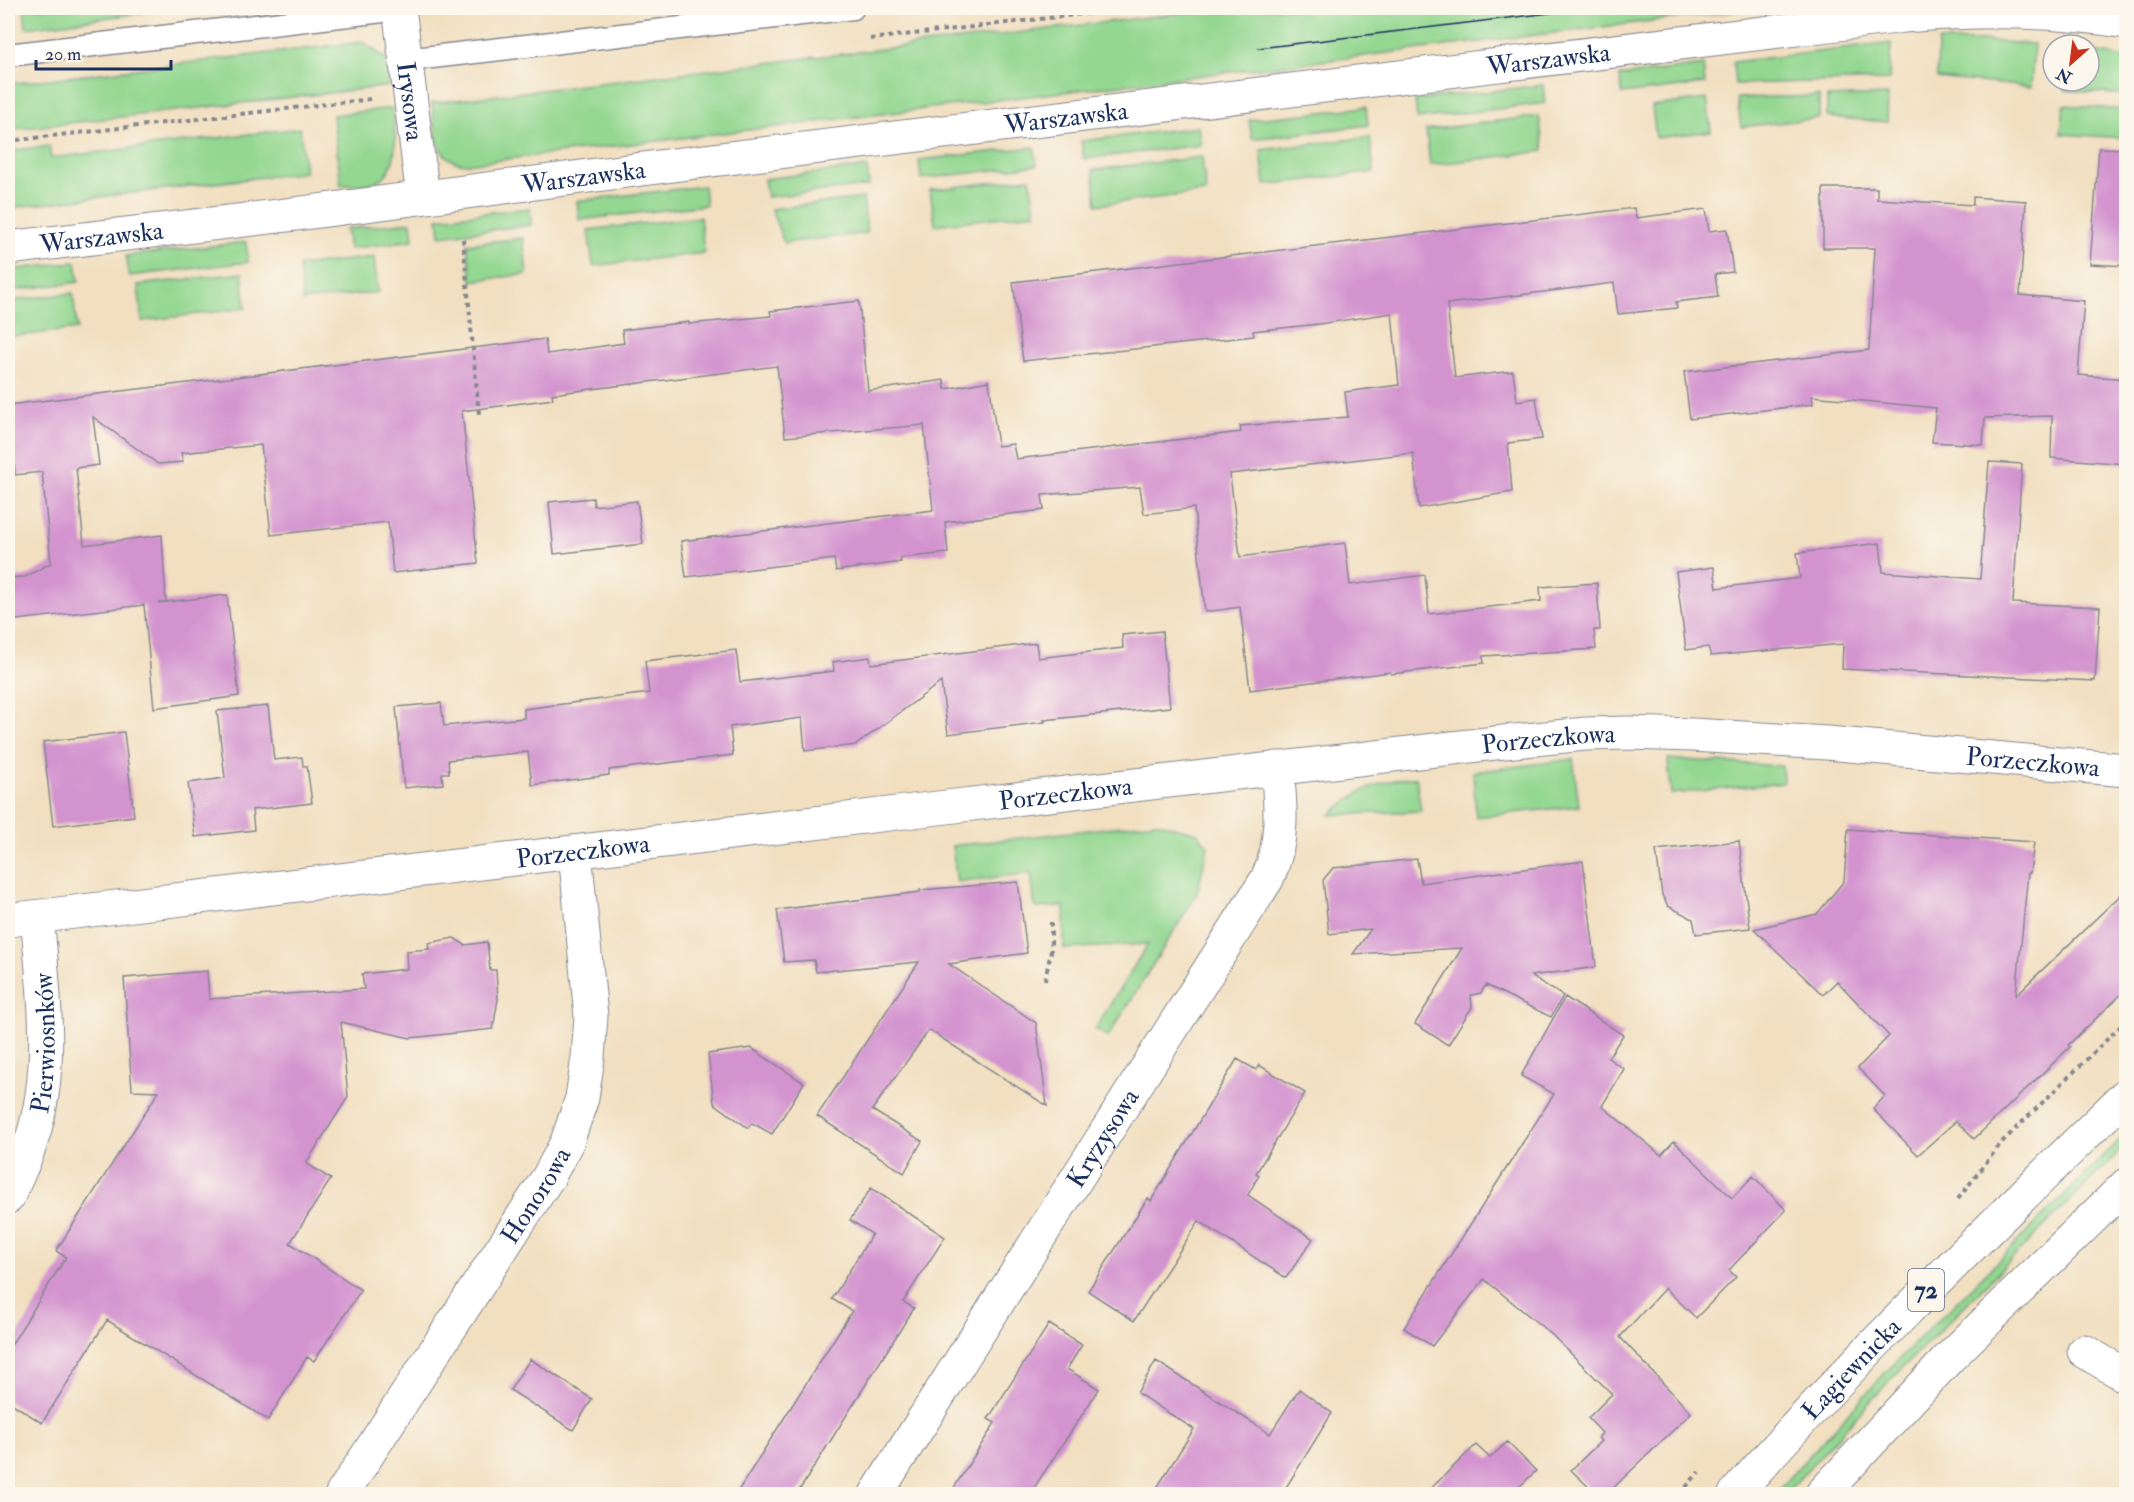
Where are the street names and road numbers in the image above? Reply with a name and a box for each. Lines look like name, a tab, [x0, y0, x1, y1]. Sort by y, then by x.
street label: Warszawska	[1484, 37, 1613, 83]
street label: Irysowa	[389, 60, 431, 143]
street label: Warszawska	[1001, 95, 1130, 142]
street label: Warszawska	[519, 154, 648, 202]
street label: Warszawska	[37, 215, 165, 261]
street label: Porzeczkowa	[1480, 718, 1616, 762]
street label: Porzeczkowa	[1965, 741, 2101, 785]
street label: Porzeczkowa	[997, 770, 1134, 818]
street label: Porzeczkowa	[514, 828, 652, 876]
street label: Pierwiosnków	[24, 971, 63, 1116]
street label: Kryzysowa	[1060, 1083, 1147, 1194]
street label: Honorowa	[494, 1142, 578, 1250]
road number: 72	[1908, 1269, 1944, 1311]
street label: Łagiewnicka	[1795, 1311, 1908, 1427]

